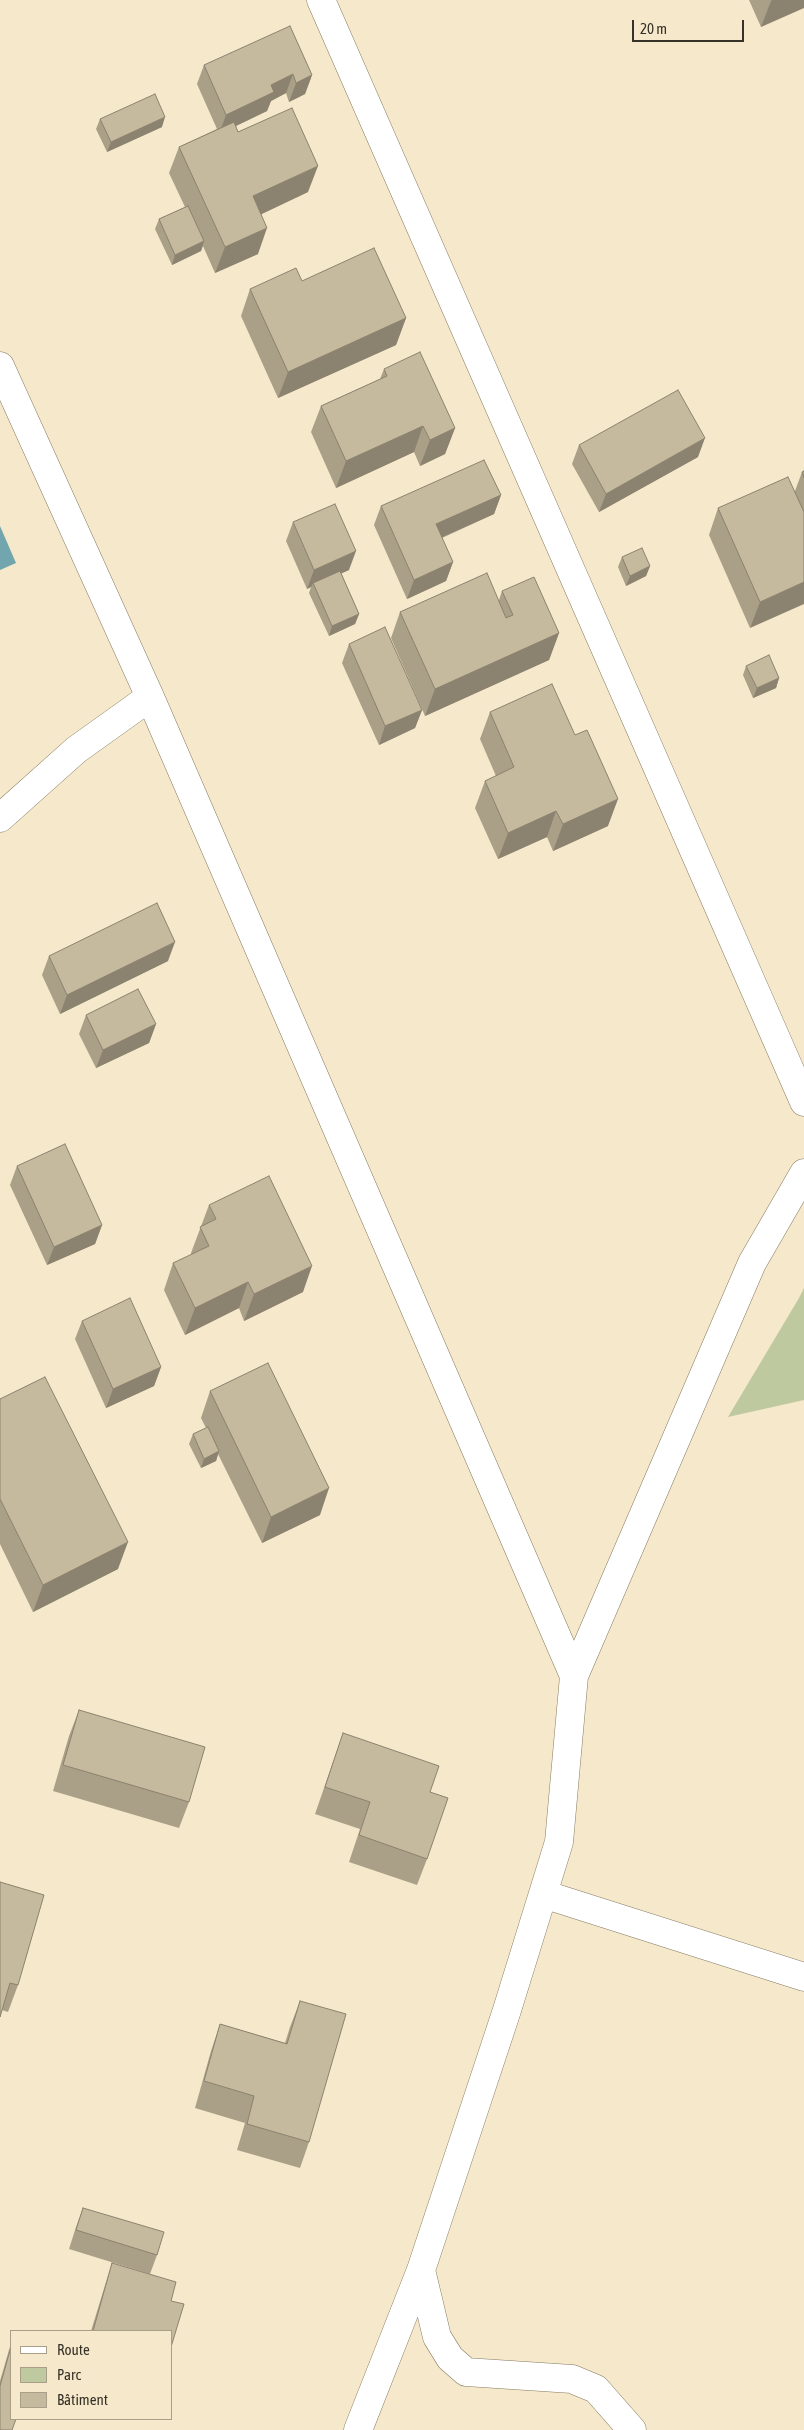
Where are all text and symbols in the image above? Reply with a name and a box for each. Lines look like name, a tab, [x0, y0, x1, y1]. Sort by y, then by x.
scale bar	[634, 10, 746, 42]
text: 20 m	[640, 20, 667, 37]
legend	[10, 2330, 172, 2420]
text: Route	[57, 2341, 90, 2358]
text: Parc	[57, 2366, 81, 2383]
text: Bâtiment	[57, 2391, 108, 2408]

